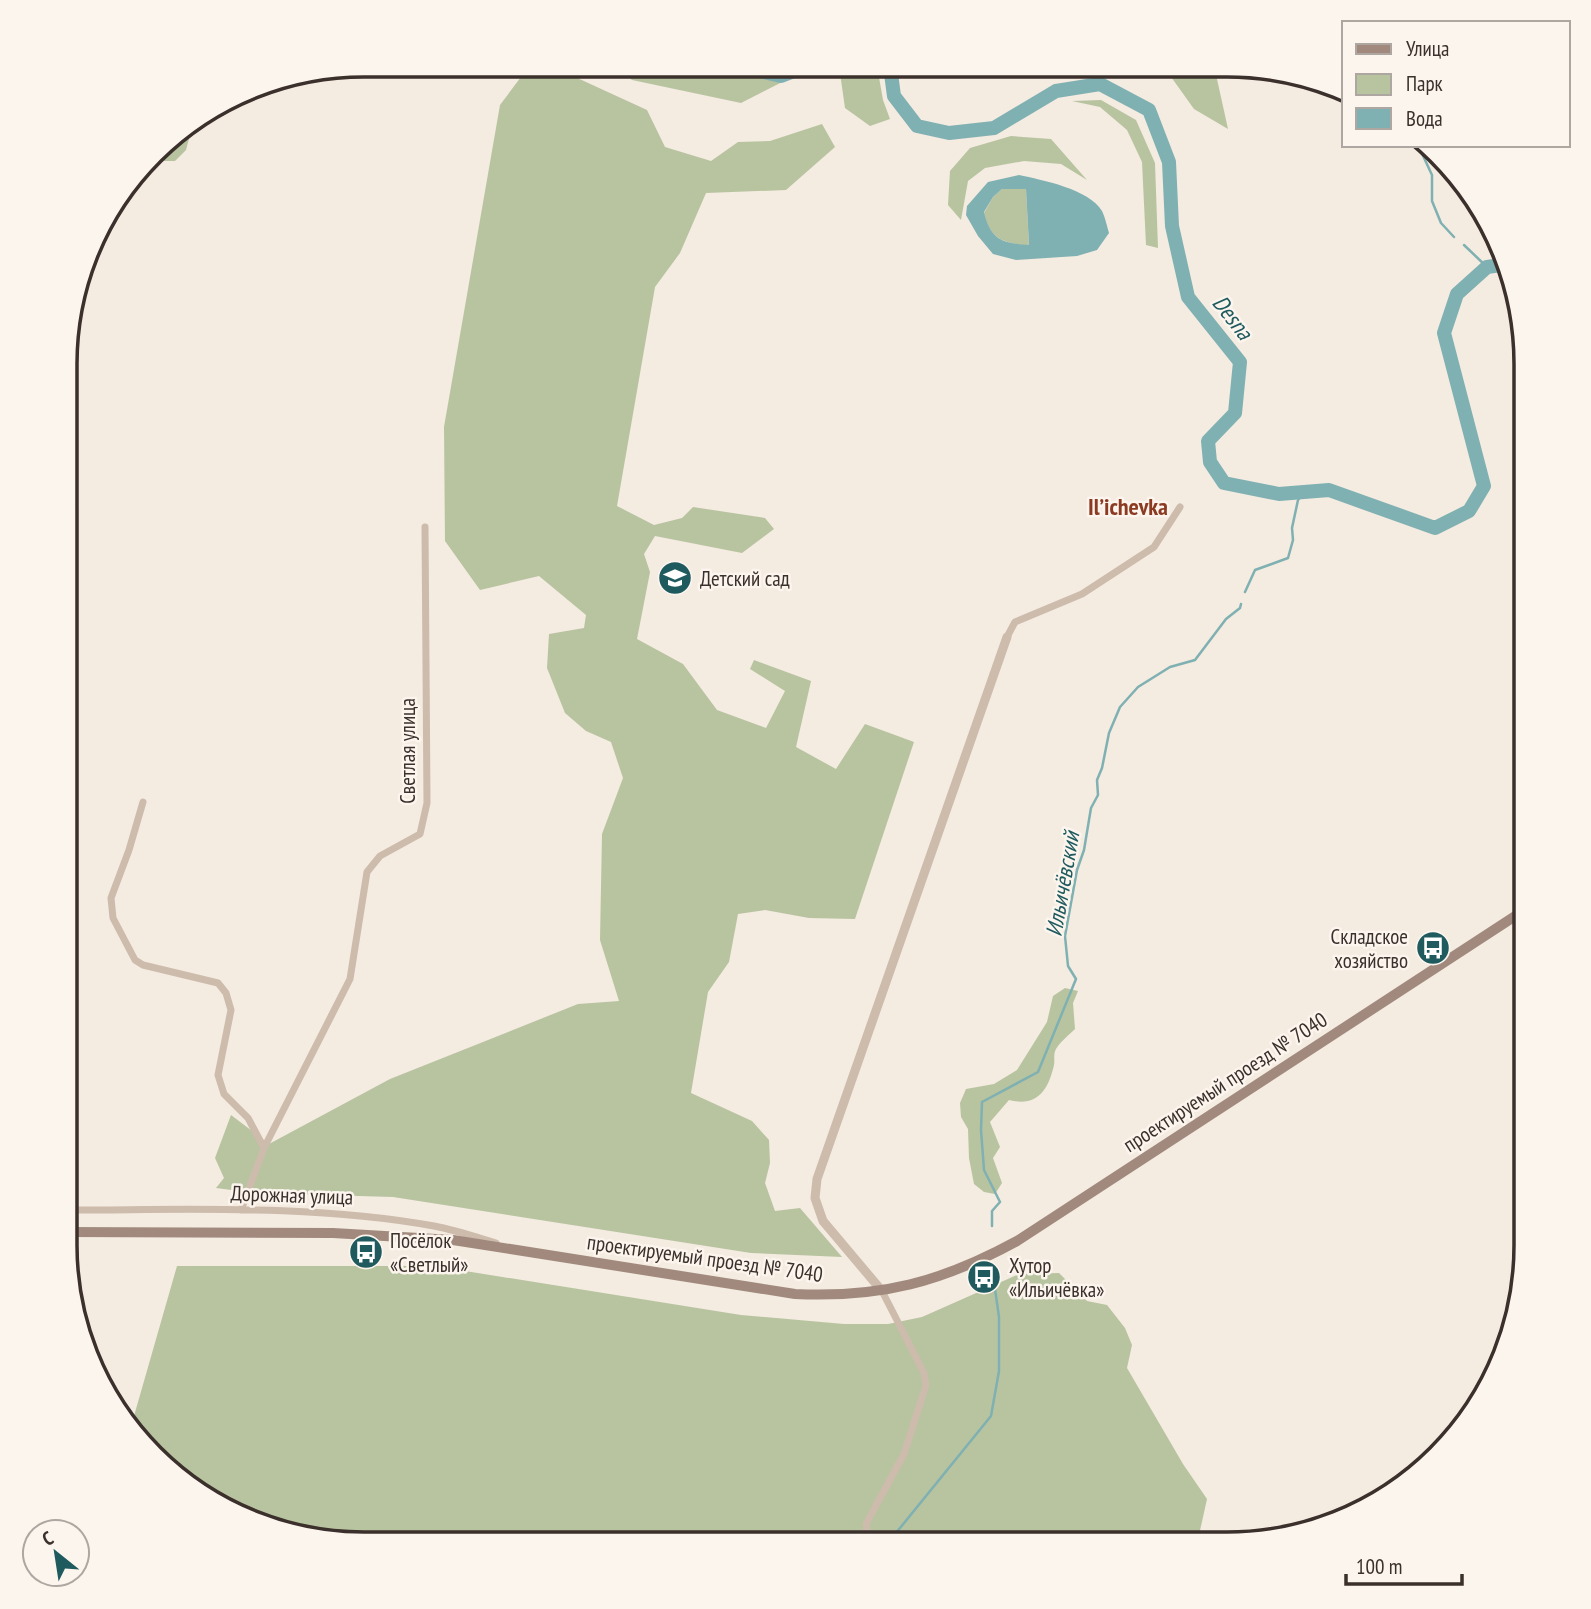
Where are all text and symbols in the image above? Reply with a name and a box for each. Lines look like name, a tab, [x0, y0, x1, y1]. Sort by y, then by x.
legend	[1342, 21, 1570, 147]
text: Улица	[1406, 35, 1449, 62]
text: Парк	[1406, 70, 1443, 97]
text: Вода	[1406, 105, 1443, 132]
water label: Desna	[1207, 289, 1261, 347]
district label: Il’ichevka	[1088, 491, 1168, 522]
school or university icon: Детский сад	[656, 559, 694, 597]
place label: Детский сад	[700, 565, 790, 592]
street label: Светлая улица	[394, 698, 421, 804]
water label: Ильичёвский	[1039, 827, 1086, 939]
place label: Складское хозяйство	[1331, 923, 1408, 974]
bus stop icon: Складское хозяйство	[1414, 929, 1452, 967]
street label: проектируемый проезд № 7040	[1118, 1006, 1332, 1158]
street label: Дорожная улица	[230, 1179, 354, 1211]
place label: Посёлок «Светлый»	[390, 1227, 468, 1278]
street label: проектируемый проезд № 7040	[585, 1228, 825, 1288]
bus stop icon: Посёлок «Светлый»	[347, 1233, 385, 1271]
place label: Хутор «Ильичёвка»	[1009, 1252, 1104, 1303]
bus stop icon: Хутор «Ильичёвка»	[965, 1258, 1003, 1296]
north arrow	[21, 1518, 91, 1588]
text: С	[38, 1526, 58, 1551]
scale bar	[1346, 1542, 1462, 1586]
text: 100 m	[1356, 1553, 1402, 1580]

